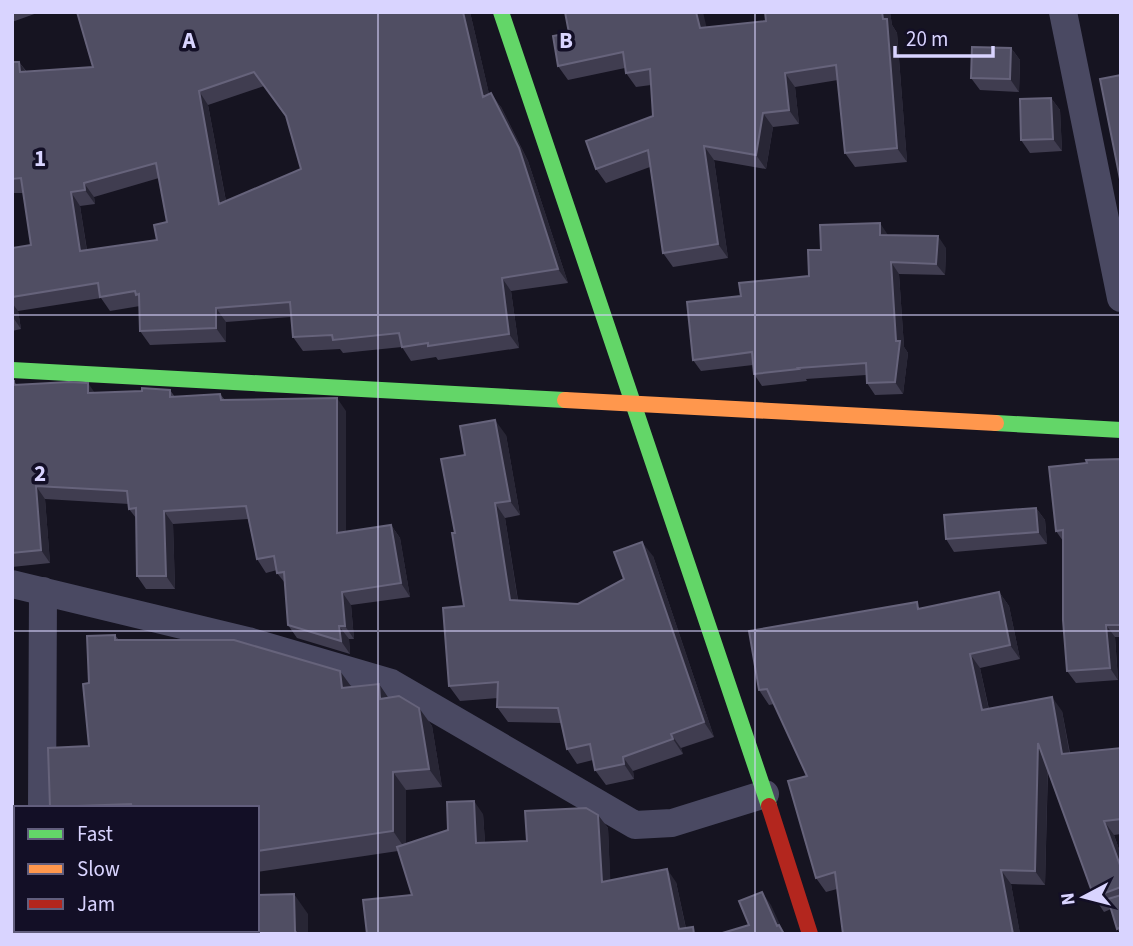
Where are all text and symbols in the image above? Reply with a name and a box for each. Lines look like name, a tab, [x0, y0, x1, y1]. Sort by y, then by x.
scale bar	[895, 14, 993, 58]
text: A	[181, 24, 196, 57]
text: B	[559, 24, 573, 57]
text: 20 m	[906, 24, 948, 54]
text: 1	[34, 142, 46, 175]
text: 2	[34, 457, 46, 490]
legend	[14, 806, 259, 932]
text: Fast	[77, 819, 113, 849]
text: Slow	[77, 854, 120, 884]
north arrow	[1049, 862, 1119, 932]
text: Jam	[77, 889, 115, 919]
text: N	[1054, 891, 1083, 907]

